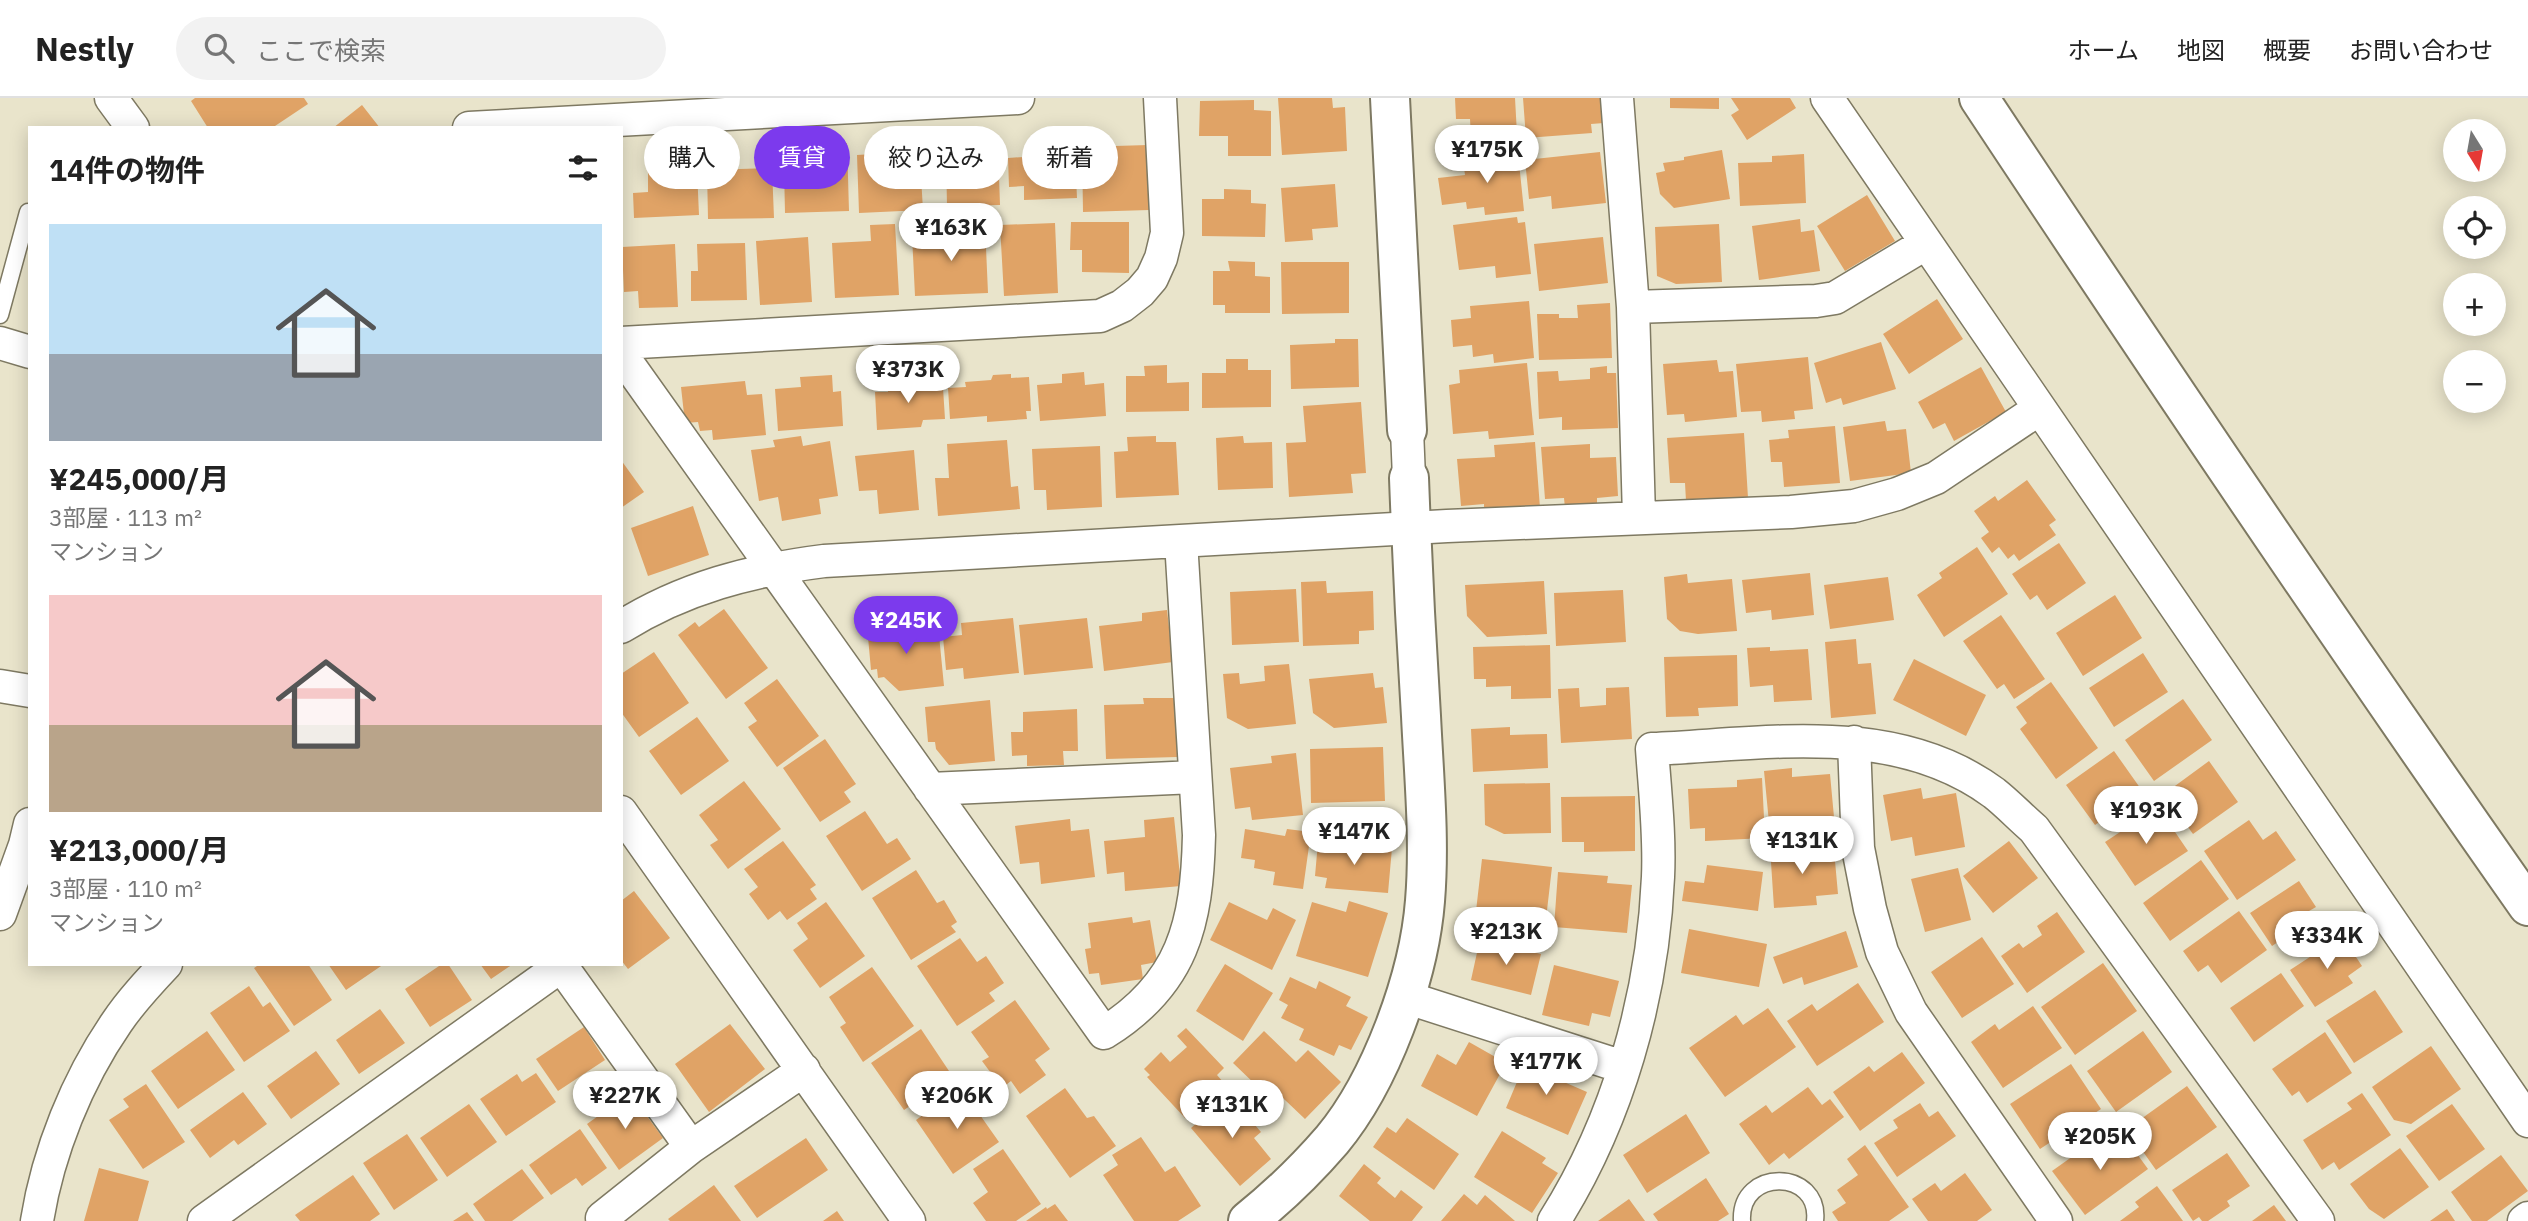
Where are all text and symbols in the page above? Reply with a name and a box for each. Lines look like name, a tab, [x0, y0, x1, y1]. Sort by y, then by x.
search box	[176, 17, 666, 80]
text: Nestly	[35, 27, 134, 70]
icon: search	[200, 29, 238, 67]
text: ここで検索	[256, 33, 386, 67]
text: ホーム	[2068, 34, 2139, 66]
text: 地図	[2177, 34, 2225, 66]
text: 概要	[2263, 34, 2311, 66]
text: お問い合わせ	[2349, 34, 2493, 66]
north arrow	[2443, 119, 2506, 182]
map controls	[2443, 119, 2506, 413]
chip: 購入	[644, 126, 740, 189]
chip: 賃貸	[754, 126, 850, 189]
chip: 絞り込み	[864, 126, 1008, 189]
chip: 新着	[1022, 126, 1118, 189]
pin: ¥175K	[1438, 126, 1536, 185]
text: ¥175K	[1451, 133, 1523, 163]
icon: filters	[564, 149, 602, 187]
text: 14件の物件	[49, 150, 205, 189]
button: locate	[2443, 196, 2506, 259]
pin: ¥163K	[902, 204, 1000, 263]
text: ¥163K	[915, 211, 987, 241]
icon: home	[263, 270, 389, 396]
button: +	[2443, 273, 2506, 336]
pin: ¥373K	[859, 345, 957, 405]
button: −	[2443, 350, 2506, 413]
text: ¥373K	[872, 353, 944, 383]
text: ¥245,000/月	[49, 459, 230, 498]
text: 3部屋 · 113 m²	[49, 502, 202, 532]
text: マンション	[49, 536, 164, 566]
pin: ¥245K	[857, 596, 955, 656]
text: ¥245K	[870, 604, 942, 634]
icon: home	[263, 641, 389, 767]
pin: ¥193K	[2097, 786, 2195, 846]
text: ¥193K	[2110, 794, 2182, 824]
pin: ¥147K	[1305, 808, 1403, 867]
text: ¥147K	[1318, 815, 1390, 845]
pin: ¥131K	[1753, 816, 1851, 876]
text: ¥131K	[1766, 824, 1838, 854]
text: ¥213,000/月	[49, 830, 230, 869]
text: 3部屋 · 110 m²	[49, 873, 202, 903]
text: マンション	[49, 907, 164, 937]
pin: ¥213K	[1457, 908, 1555, 967]
pin: ¥334K	[2278, 912, 2376, 971]
text: ¥213K	[1470, 915, 1542, 945]
text: ¥334K	[2291, 919, 2363, 949]
pin: ¥177K	[1497, 1038, 1595, 1097]
text: ¥177K	[1510, 1045, 1582, 1075]
pin: ¥227K	[576, 1072, 674, 1131]
pin: ¥206K	[908, 1072, 1006, 1131]
text: ¥227K	[589, 1079, 661, 1109]
text: ¥206K	[921, 1079, 993, 1109]
pin: ¥131K	[1183, 1080, 1281, 1140]
text: ¥131K	[1196, 1088, 1268, 1118]
pin: ¥205K	[2051, 1112, 2149, 1172]
text: ¥205K	[2064, 1120, 2136, 1150]

